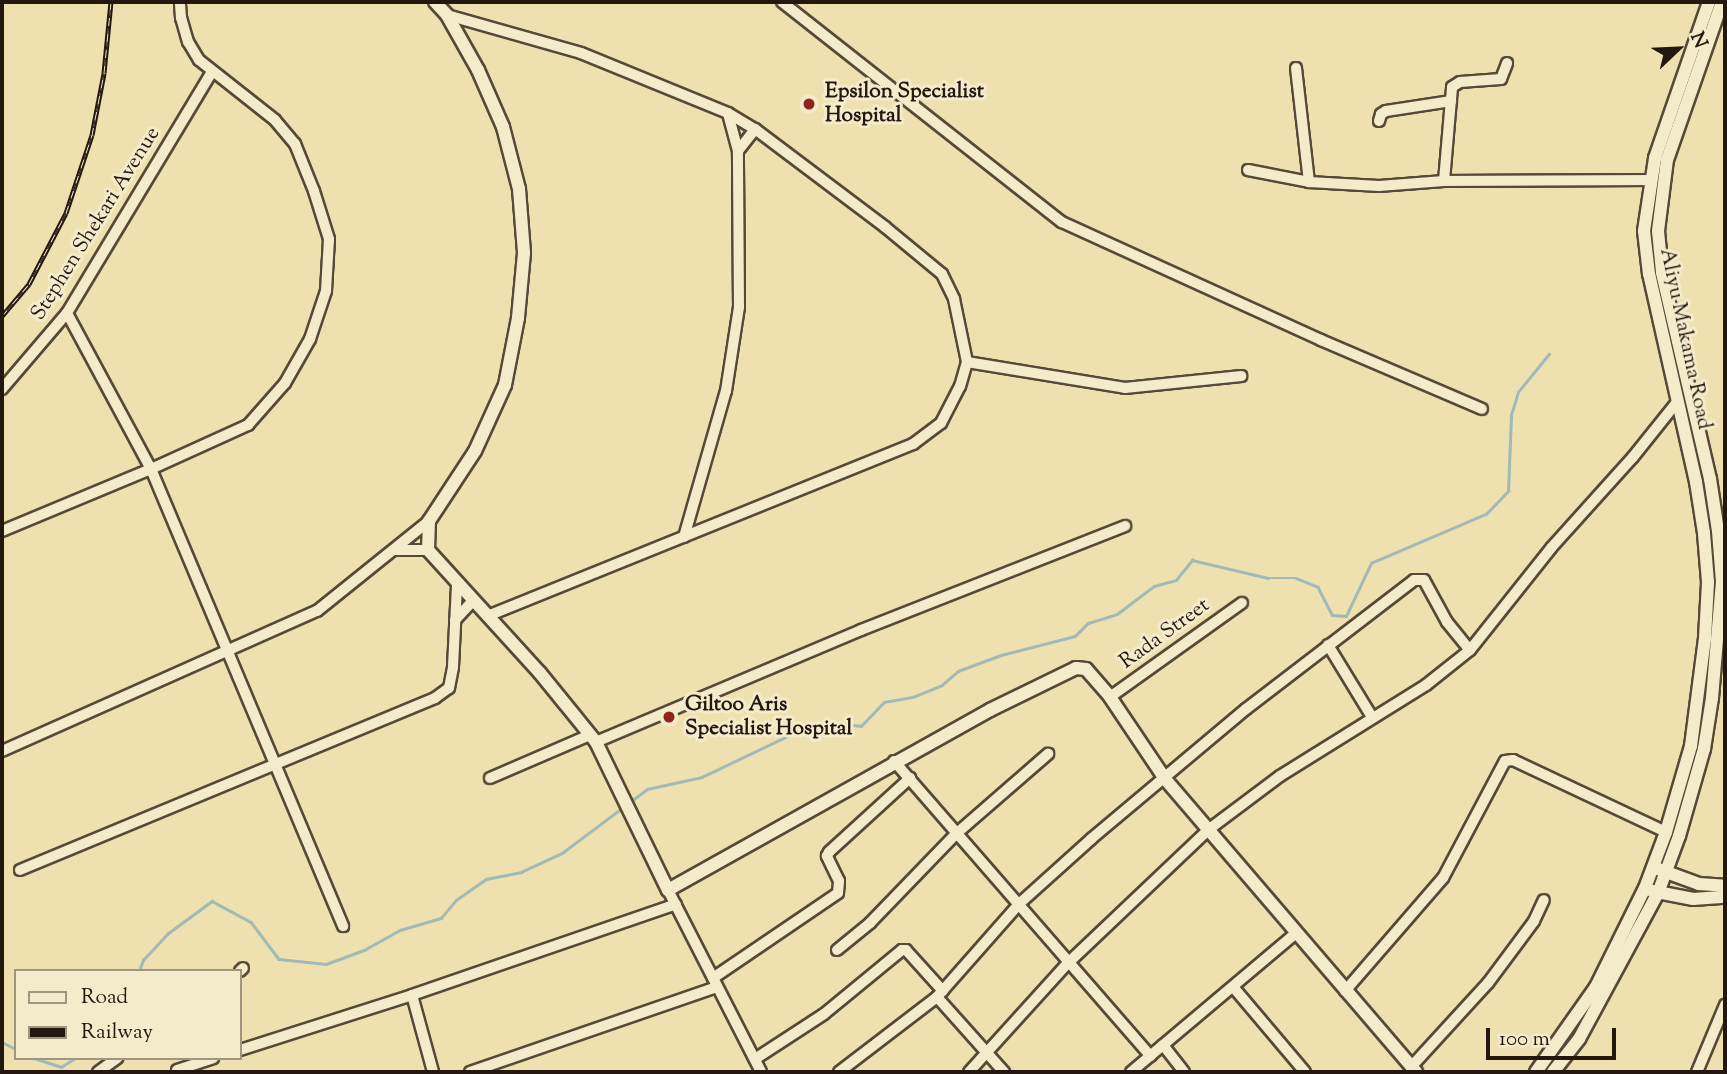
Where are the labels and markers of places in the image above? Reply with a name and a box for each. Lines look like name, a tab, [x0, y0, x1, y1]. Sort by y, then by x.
place label: Epsilon Specialist Hospital	[825, 79, 984, 129]
marker: Epsilon Specialist Hospital	[799, 94, 819, 114]
place label: Giltoo Aris Specialist Hospital	[685, 692, 852, 742]
marker: Giltoo Aris Specialist Hospital	[659, 707, 679, 727]

